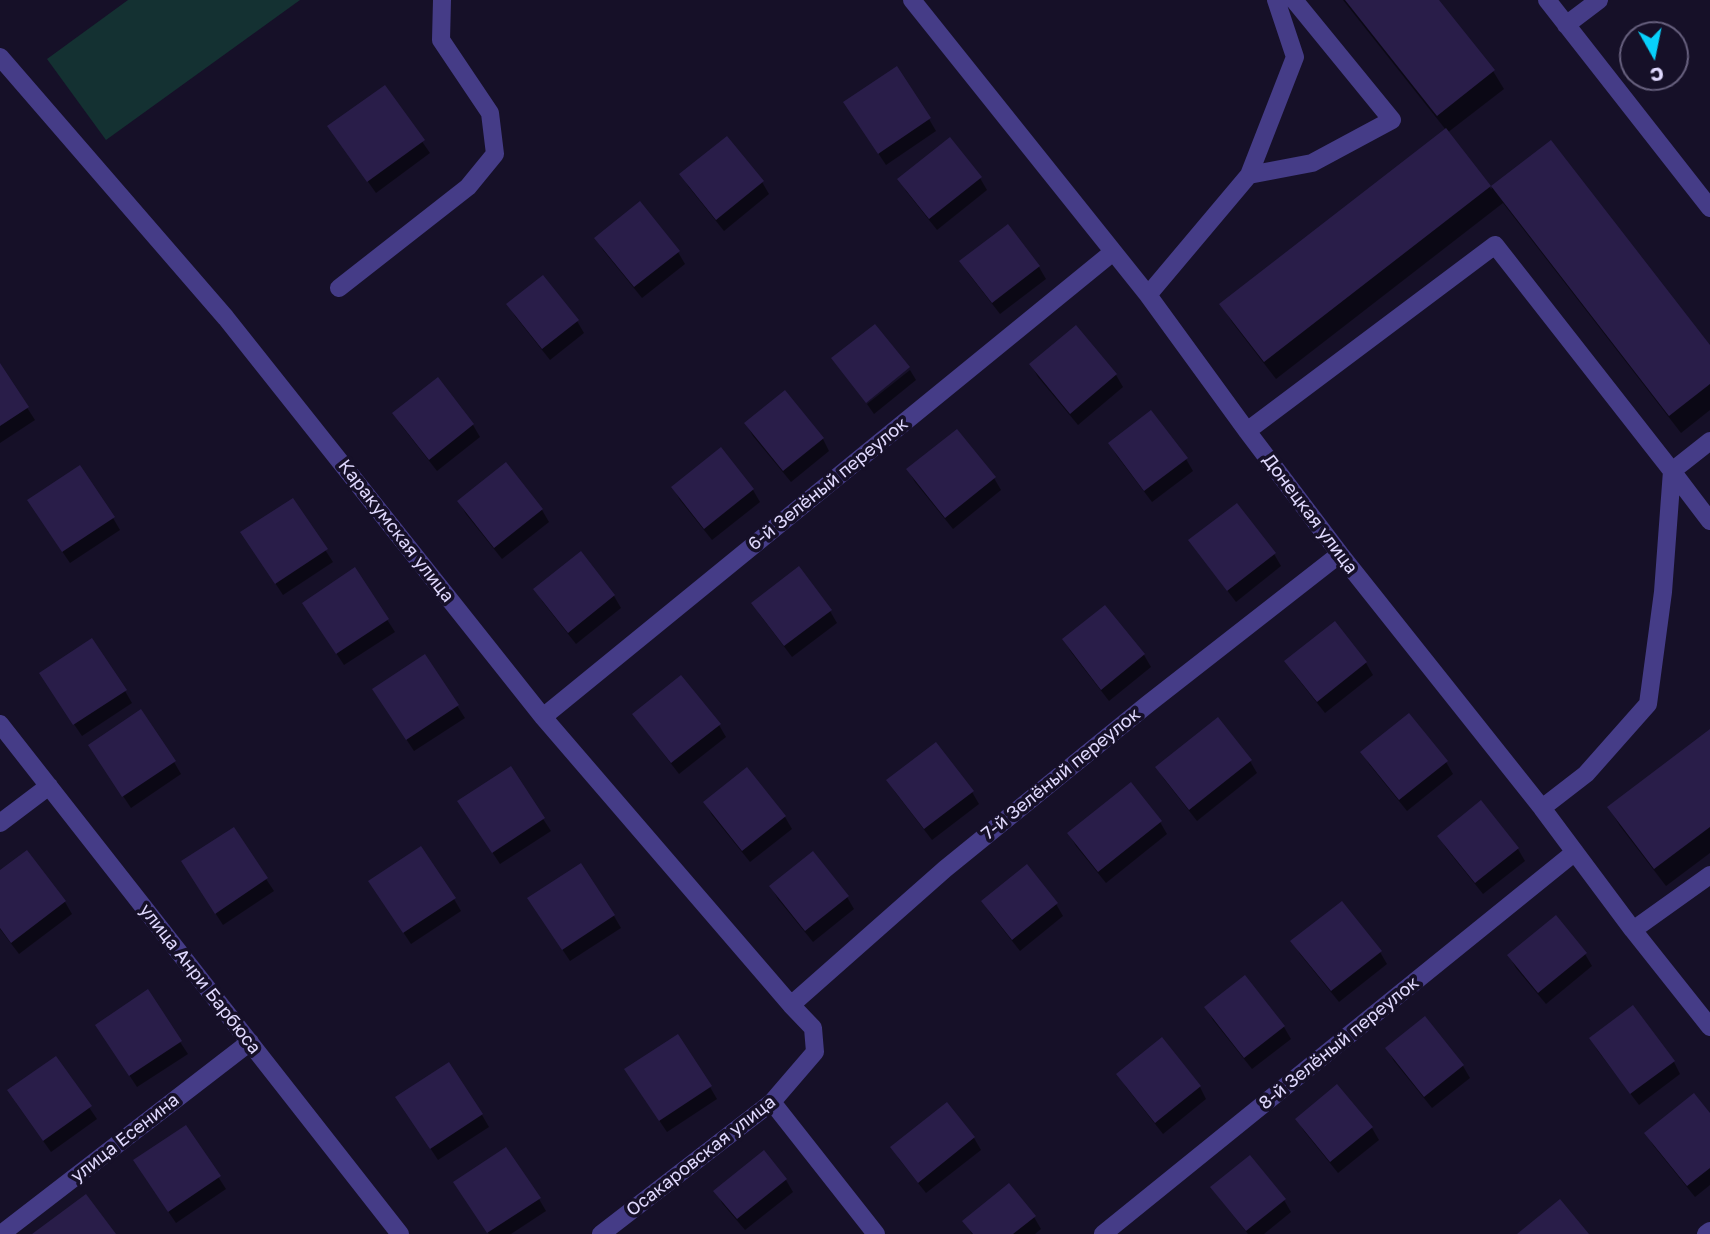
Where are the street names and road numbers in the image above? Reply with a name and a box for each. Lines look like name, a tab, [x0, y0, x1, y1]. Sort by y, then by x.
street label: 6-й Зелёный переулок	[744, 413, 912, 555]
street label: Донецкая улица	[1258, 450, 1362, 578]
street label: Каракумская улица	[334, 455, 458, 607]
street label: 7-й Зелёный переулок	[977, 703, 1145, 845]
street label: улица Анри Барбюса	[135, 900, 265, 1058]
street label: 8-й Зелёный переулок	[1255, 972, 1423, 1114]
street label: улица Есенина	[67, 1089, 183, 1187]
street label: Осакаровская улица	[622, 1091, 780, 1221]

